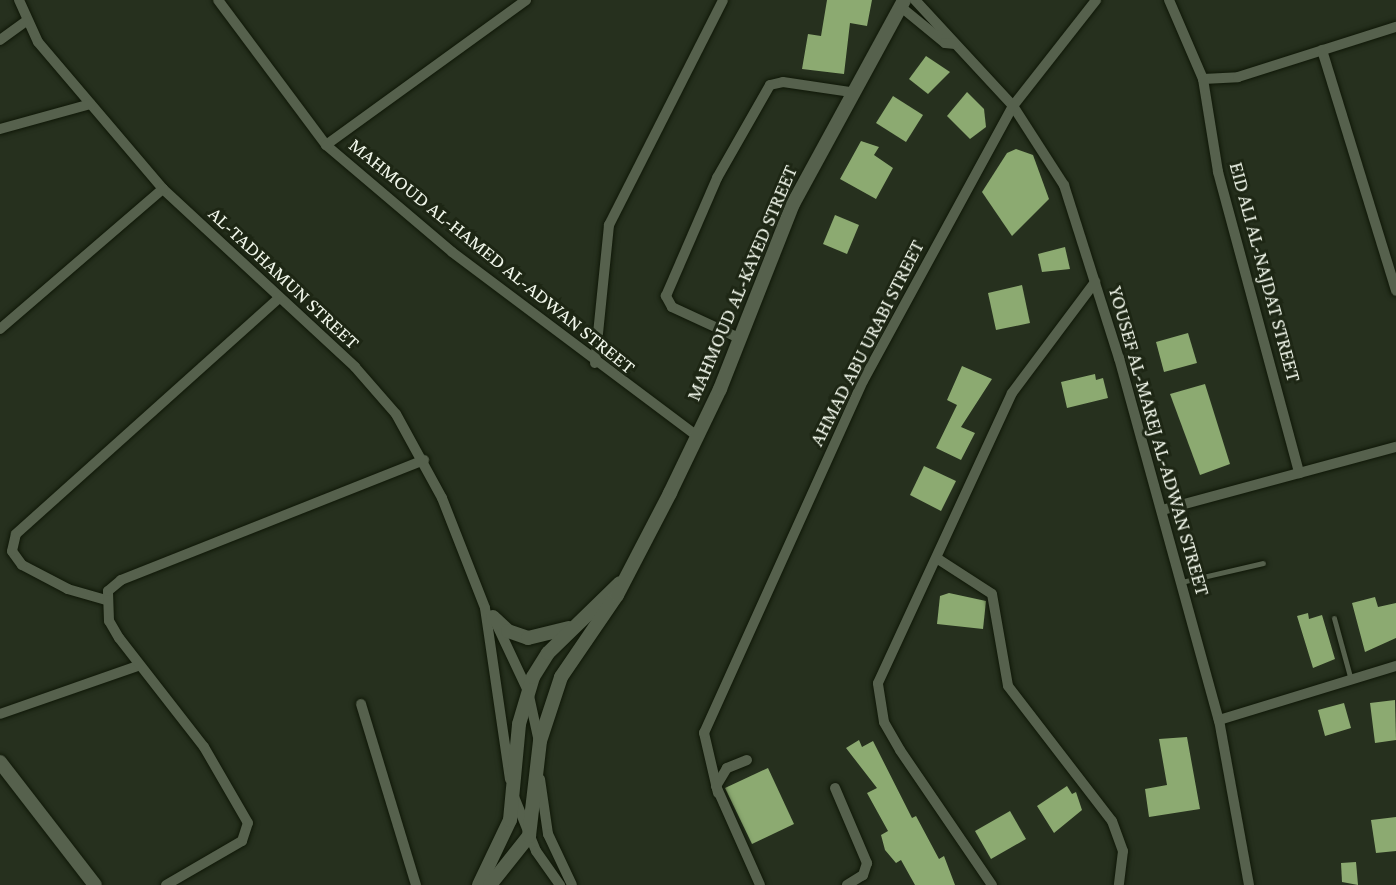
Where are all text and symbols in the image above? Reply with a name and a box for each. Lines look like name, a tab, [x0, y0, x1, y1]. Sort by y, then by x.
street label: MAHMOUD AL-HAMED AL-ADWAN STREET	[344, 133, 640, 379]
street label: EID ALI AL-NAJDAT STREET	[1224, 159, 1306, 385]
street label: MAHMOUD AL-KAYED STREET	[681, 162, 803, 404]
street label: AL-TADHAMUN STREET	[203, 202, 365, 354]
street label: AHMAD ABU URABI STREET	[805, 236, 929, 450]
street label: YOUSEF AL-MAREJ AL-ADWAN STREET	[1103, 283, 1215, 599]

